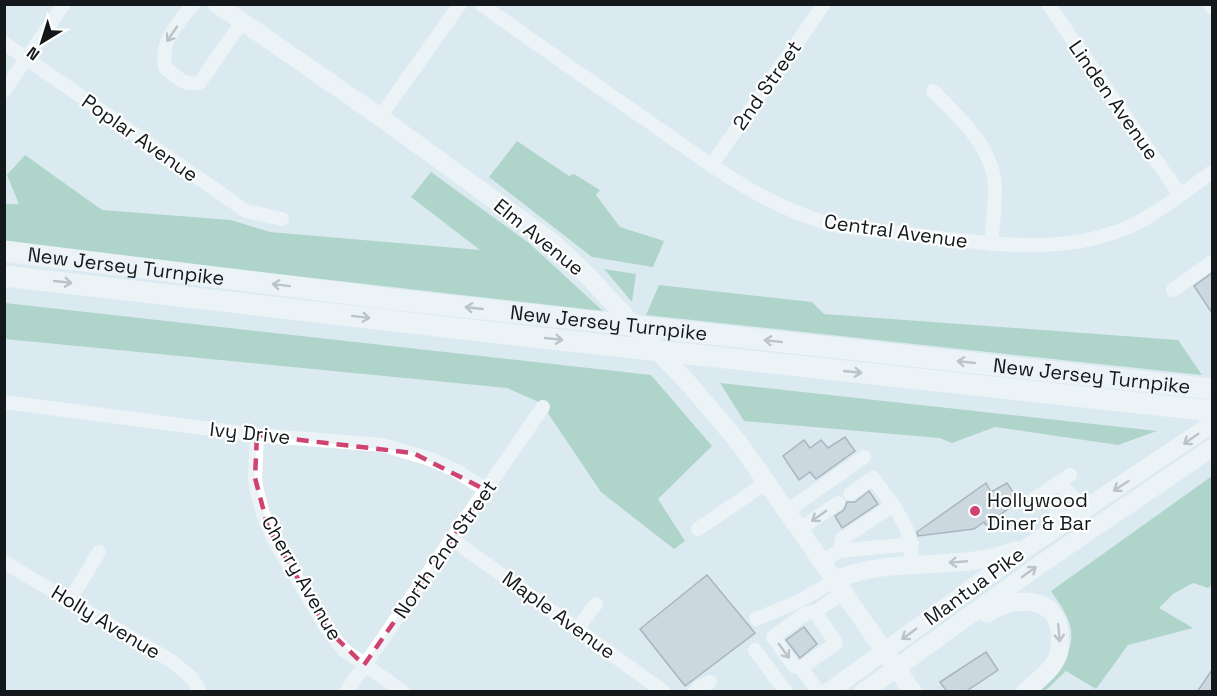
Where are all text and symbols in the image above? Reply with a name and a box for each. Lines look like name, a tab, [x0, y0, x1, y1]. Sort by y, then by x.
north arrow	[12, 12, 72, 72]
one-way arrow	[165, 25, 178, 42]
street label: 2nd Street	[727, 35, 807, 135]
street label: Linden Avenue	[1063, 35, 1165, 165]
text: N	[22, 42, 44, 65]
street label: Poplar Avenue	[77, 88, 203, 188]
street label: Elm Avenue	[489, 193, 589, 281]
street label: Central Avenue	[822, 208, 970, 254]
street label: New Jersey Turnpike	[26, 241, 226, 291]
one-way arrow	[52, 277, 72, 288]
one-way arrow	[271, 279, 291, 290]
street label: New Jersey Turnpike	[509, 299, 709, 347]
one-way arrow	[465, 302, 485, 313]
one-way arrow	[350, 311, 370, 322]
one-way arrow	[544, 334, 564, 345]
one-way arrow	[763, 335, 783, 346]
street label: New Jersey Turnpike	[992, 352, 1192, 400]
one-way arrow	[957, 356, 977, 367]
one-way arrow	[842, 367, 862, 378]
street label: Ivy Drive	[208, 416, 292, 450]
one-way arrow	[1183, 433, 1200, 445]
street label: North 2nd Street	[388, 475, 502, 623]
one-way arrow	[1113, 480, 1129, 492]
place label: Hollywood Diner & Bar	[987, 487, 1091, 536]
marker: Hollywood Diner & Bar	[968, 504, 982, 518]
one-way arrow	[812, 510, 828, 522]
street label: Cherry Avenue	[256, 511, 348, 645]
street label: Mantua Pike	[919, 541, 1029, 631]
one-way arrow	[948, 557, 968, 568]
street label: Maple Avenue	[497, 565, 621, 665]
one-way arrow	[1020, 566, 1036, 579]
street label: Holly Avenue	[47, 579, 165, 665]
one-way arrow	[1054, 623, 1065, 643]
one-way arrow	[902, 628, 918, 640]
one-way arrow	[778, 643, 790, 659]

